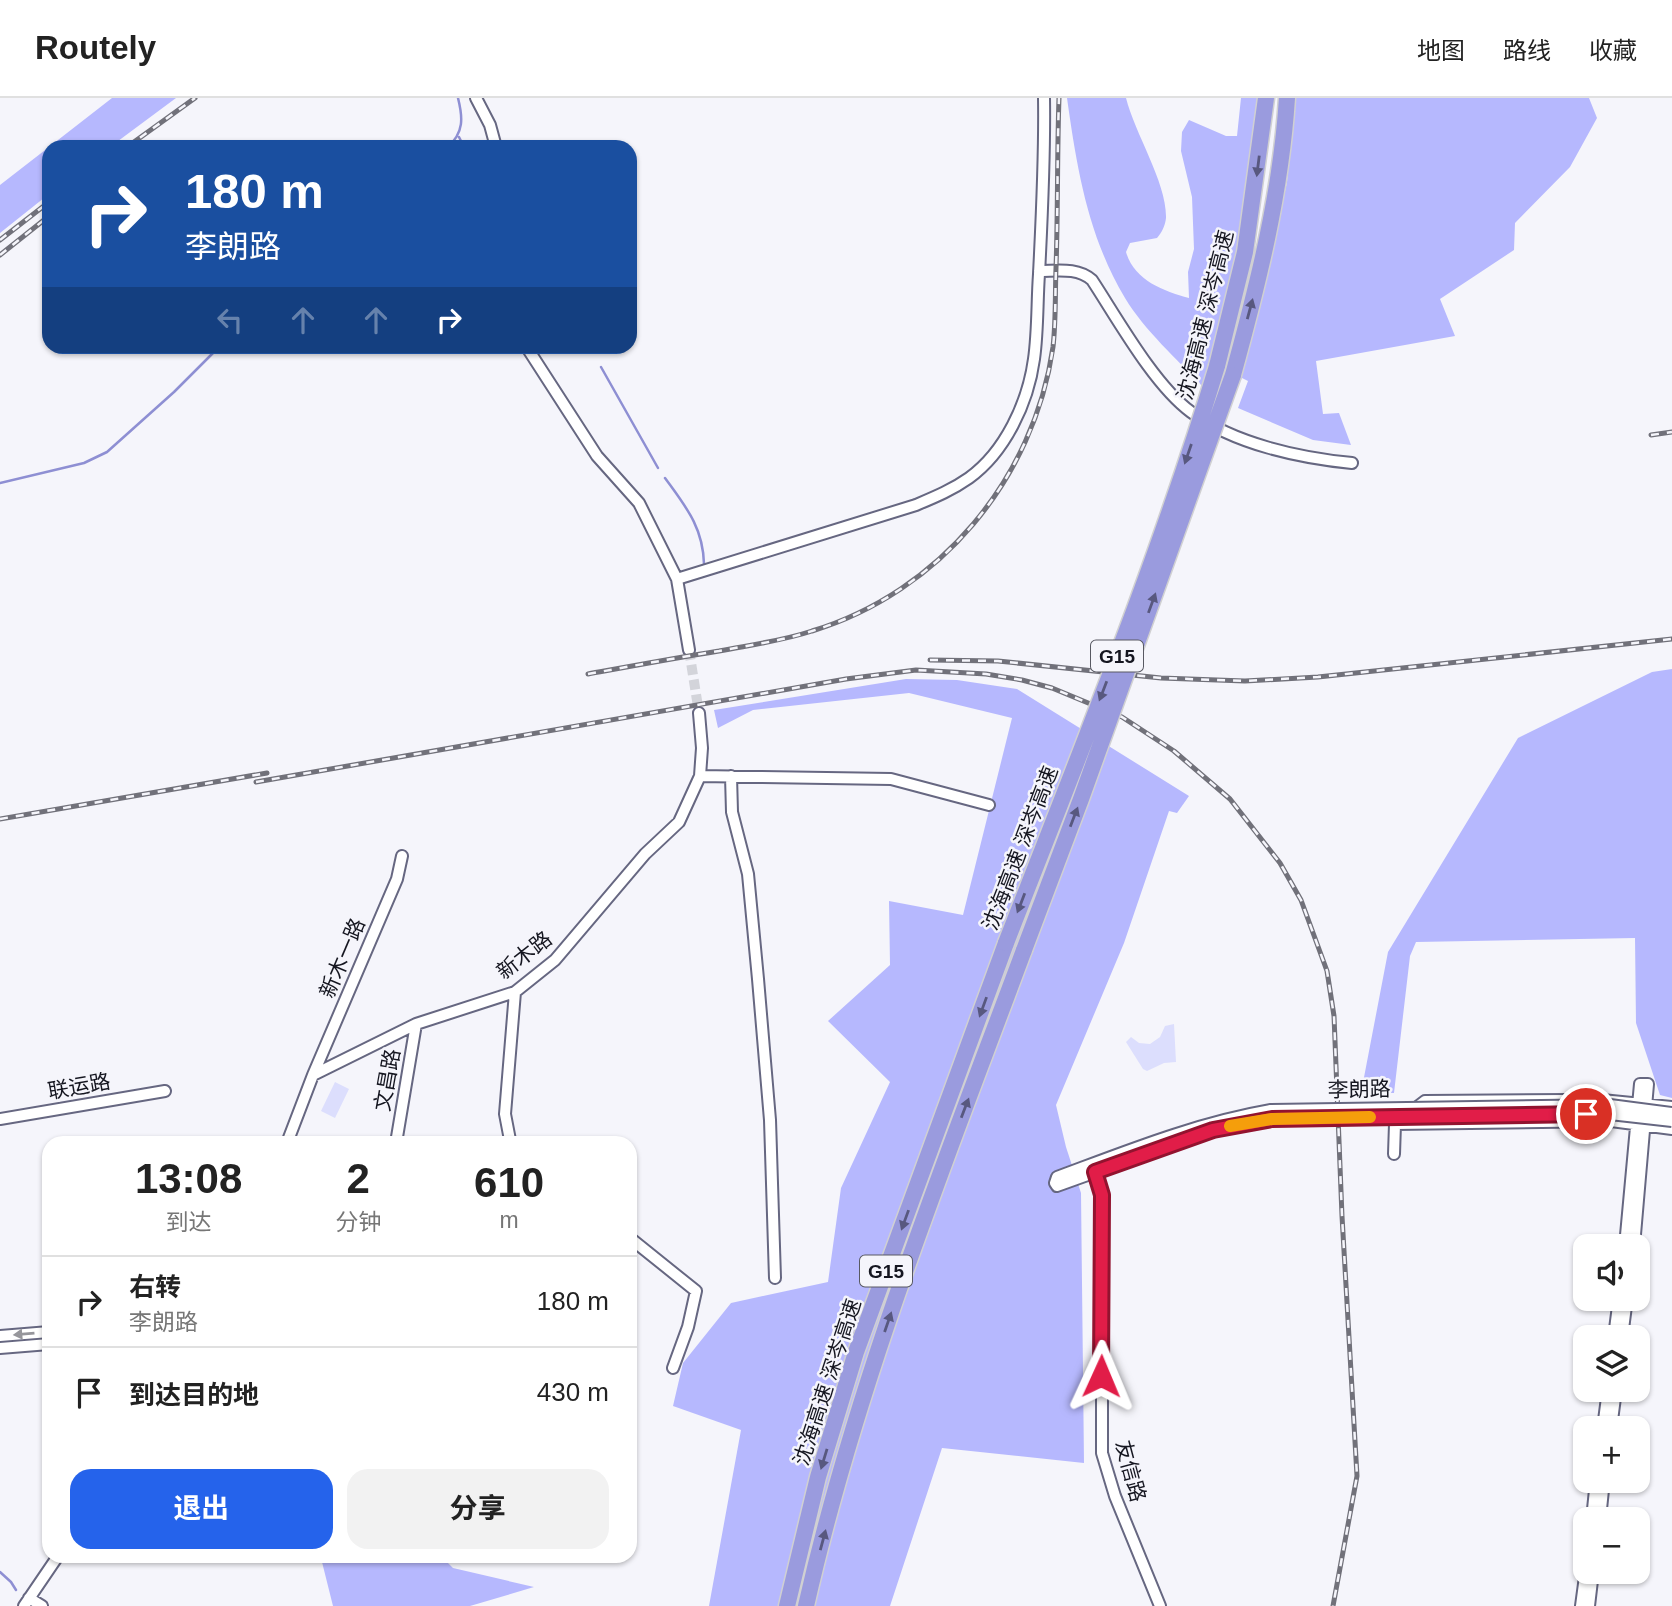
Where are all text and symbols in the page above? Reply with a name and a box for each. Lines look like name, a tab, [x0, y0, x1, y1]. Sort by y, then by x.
text: Routely	[35, 29, 156, 66]
text: 地图	[1417, 37, 1465, 64]
text: 路线	[1503, 37, 1551, 64]
text: 收藏	[1589, 37, 1637, 64]
one-way arrow	[1253, 155, 1264, 177]
text: 180 m	[185, 164, 324, 218]
icon: right	[70, 168, 161, 259]
street label: 沈海高速 深岑高速	[1173, 228, 1237, 402]
text: 李朗路	[185, 229, 281, 265]
one-way arrow	[1246, 298, 1256, 319]
icon: left	[211, 301, 249, 339]
icon: ahead	[284, 301, 322, 339]
icon: ahead	[357, 301, 395, 339]
icon: right	[430, 301, 468, 339]
one-way arrow	[1183, 443, 1194, 464]
one-way arrow	[1147, 593, 1158, 614]
road number: G15	[1091, 640, 1143, 671]
one-way arrow	[1098, 681, 1109, 702]
street label: 沈海高速 深岑高速	[978, 763, 1062, 933]
one-way arrow	[1069, 807, 1080, 828]
one-way arrow	[1016, 893, 1027, 914]
street label: 新木一路	[315, 915, 369, 1001]
street label: 新木路	[492, 927, 556, 983]
one-way arrow	[977, 996, 988, 1017]
street label: 文昌路	[370, 1047, 404, 1113]
street label: 联运路	[46, 1069, 112, 1103]
street label: 李朗路	[1327, 1077, 1391, 1101]
pin	[1556, 1084, 1616, 1144]
icon: arrive	[1567, 1095, 1605, 1133]
one-way arrow	[960, 1097, 971, 1118]
text: 13:08	[135, 1155, 242, 1202]
text: 2	[346, 1155, 370, 1202]
text: 610	[474, 1159, 544, 1206]
text: m	[500, 1207, 519, 1233]
text: 到达	[166, 1209, 212, 1235]
text: 分钟	[335, 1209, 381, 1235]
one-way arrow	[899, 1210, 910, 1231]
map controls	[1573, 1234, 1650, 1584]
button: sound	[1573, 1234, 1650, 1311]
road number: G15	[860, 1256, 912, 1287]
text: 右转	[129, 1272, 181, 1302]
icon: right	[70, 1283, 108, 1321]
text: 180 m	[537, 1286, 609, 1316]
street label: 沈海高速 深岑高速	[789, 1296, 865, 1468]
text: 李朗路	[129, 1309, 198, 1335]
one-way arrow	[883, 1311, 894, 1332]
button: layers	[1573, 1325, 1650, 1402]
one-way arrow	[13, 1329, 35, 1340]
position arrow	[1064, 1339, 1138, 1413]
icon: arrive	[70, 1374, 108, 1412]
text: 430 m	[537, 1377, 609, 1407]
text: 到达目的地	[129, 1380, 259, 1410]
button: +	[1573, 1416, 1650, 1493]
street label: 友信路	[1112, 1438, 1150, 1504]
one-way arrow	[818, 1449, 828, 1470]
button: 退出	[70, 1469, 333, 1549]
button: 分享	[347, 1469, 609, 1549]
button: −	[1573, 1507, 1650, 1584]
one-way arrow	[819, 1529, 829, 1550]

